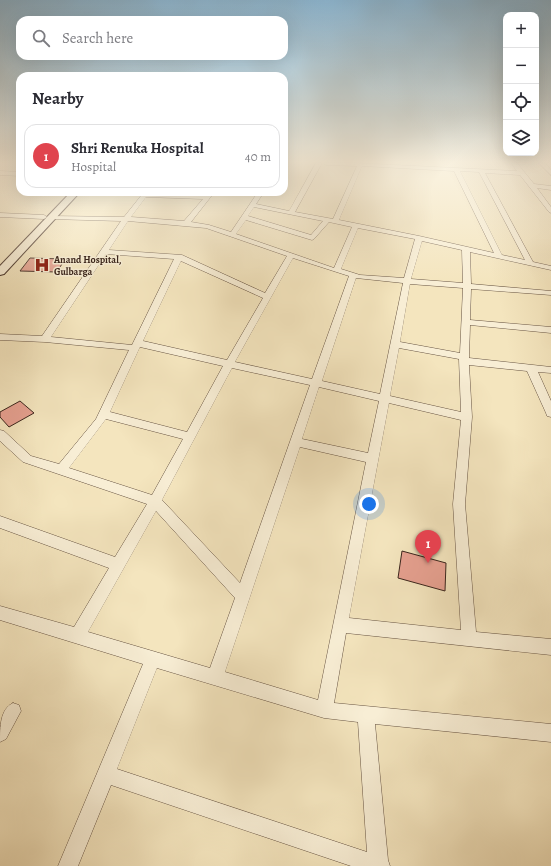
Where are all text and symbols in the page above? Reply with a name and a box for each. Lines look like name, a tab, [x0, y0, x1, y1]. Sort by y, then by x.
map controls	[503, 12, 539, 156]
button: +	[503, 12, 539, 48]
search box	[16, 16, 288, 60]
icon: search	[30, 27, 52, 49]
text: Search here	[62, 28, 133, 48]
button: −	[503, 48, 539, 84]
button: locate	[503, 84, 539, 120]
text: Nearby	[32, 87, 83, 110]
button: layers	[503, 120, 539, 156]
text: Shri Renuka Hospital	[71, 138, 204, 158]
text: 1	[44, 148, 48, 165]
text: 40 m	[245, 148, 271, 165]
text: Hospital	[71, 158, 116, 175]
place label: Anand Hospital, Gulbarga	[53, 253, 122, 278]
hospital icon: Anand Hospital, Gulbarga	[33, 256, 51, 274]
your location	[359, 494, 379, 514]
pin: 1	[415, 530, 441, 563]

